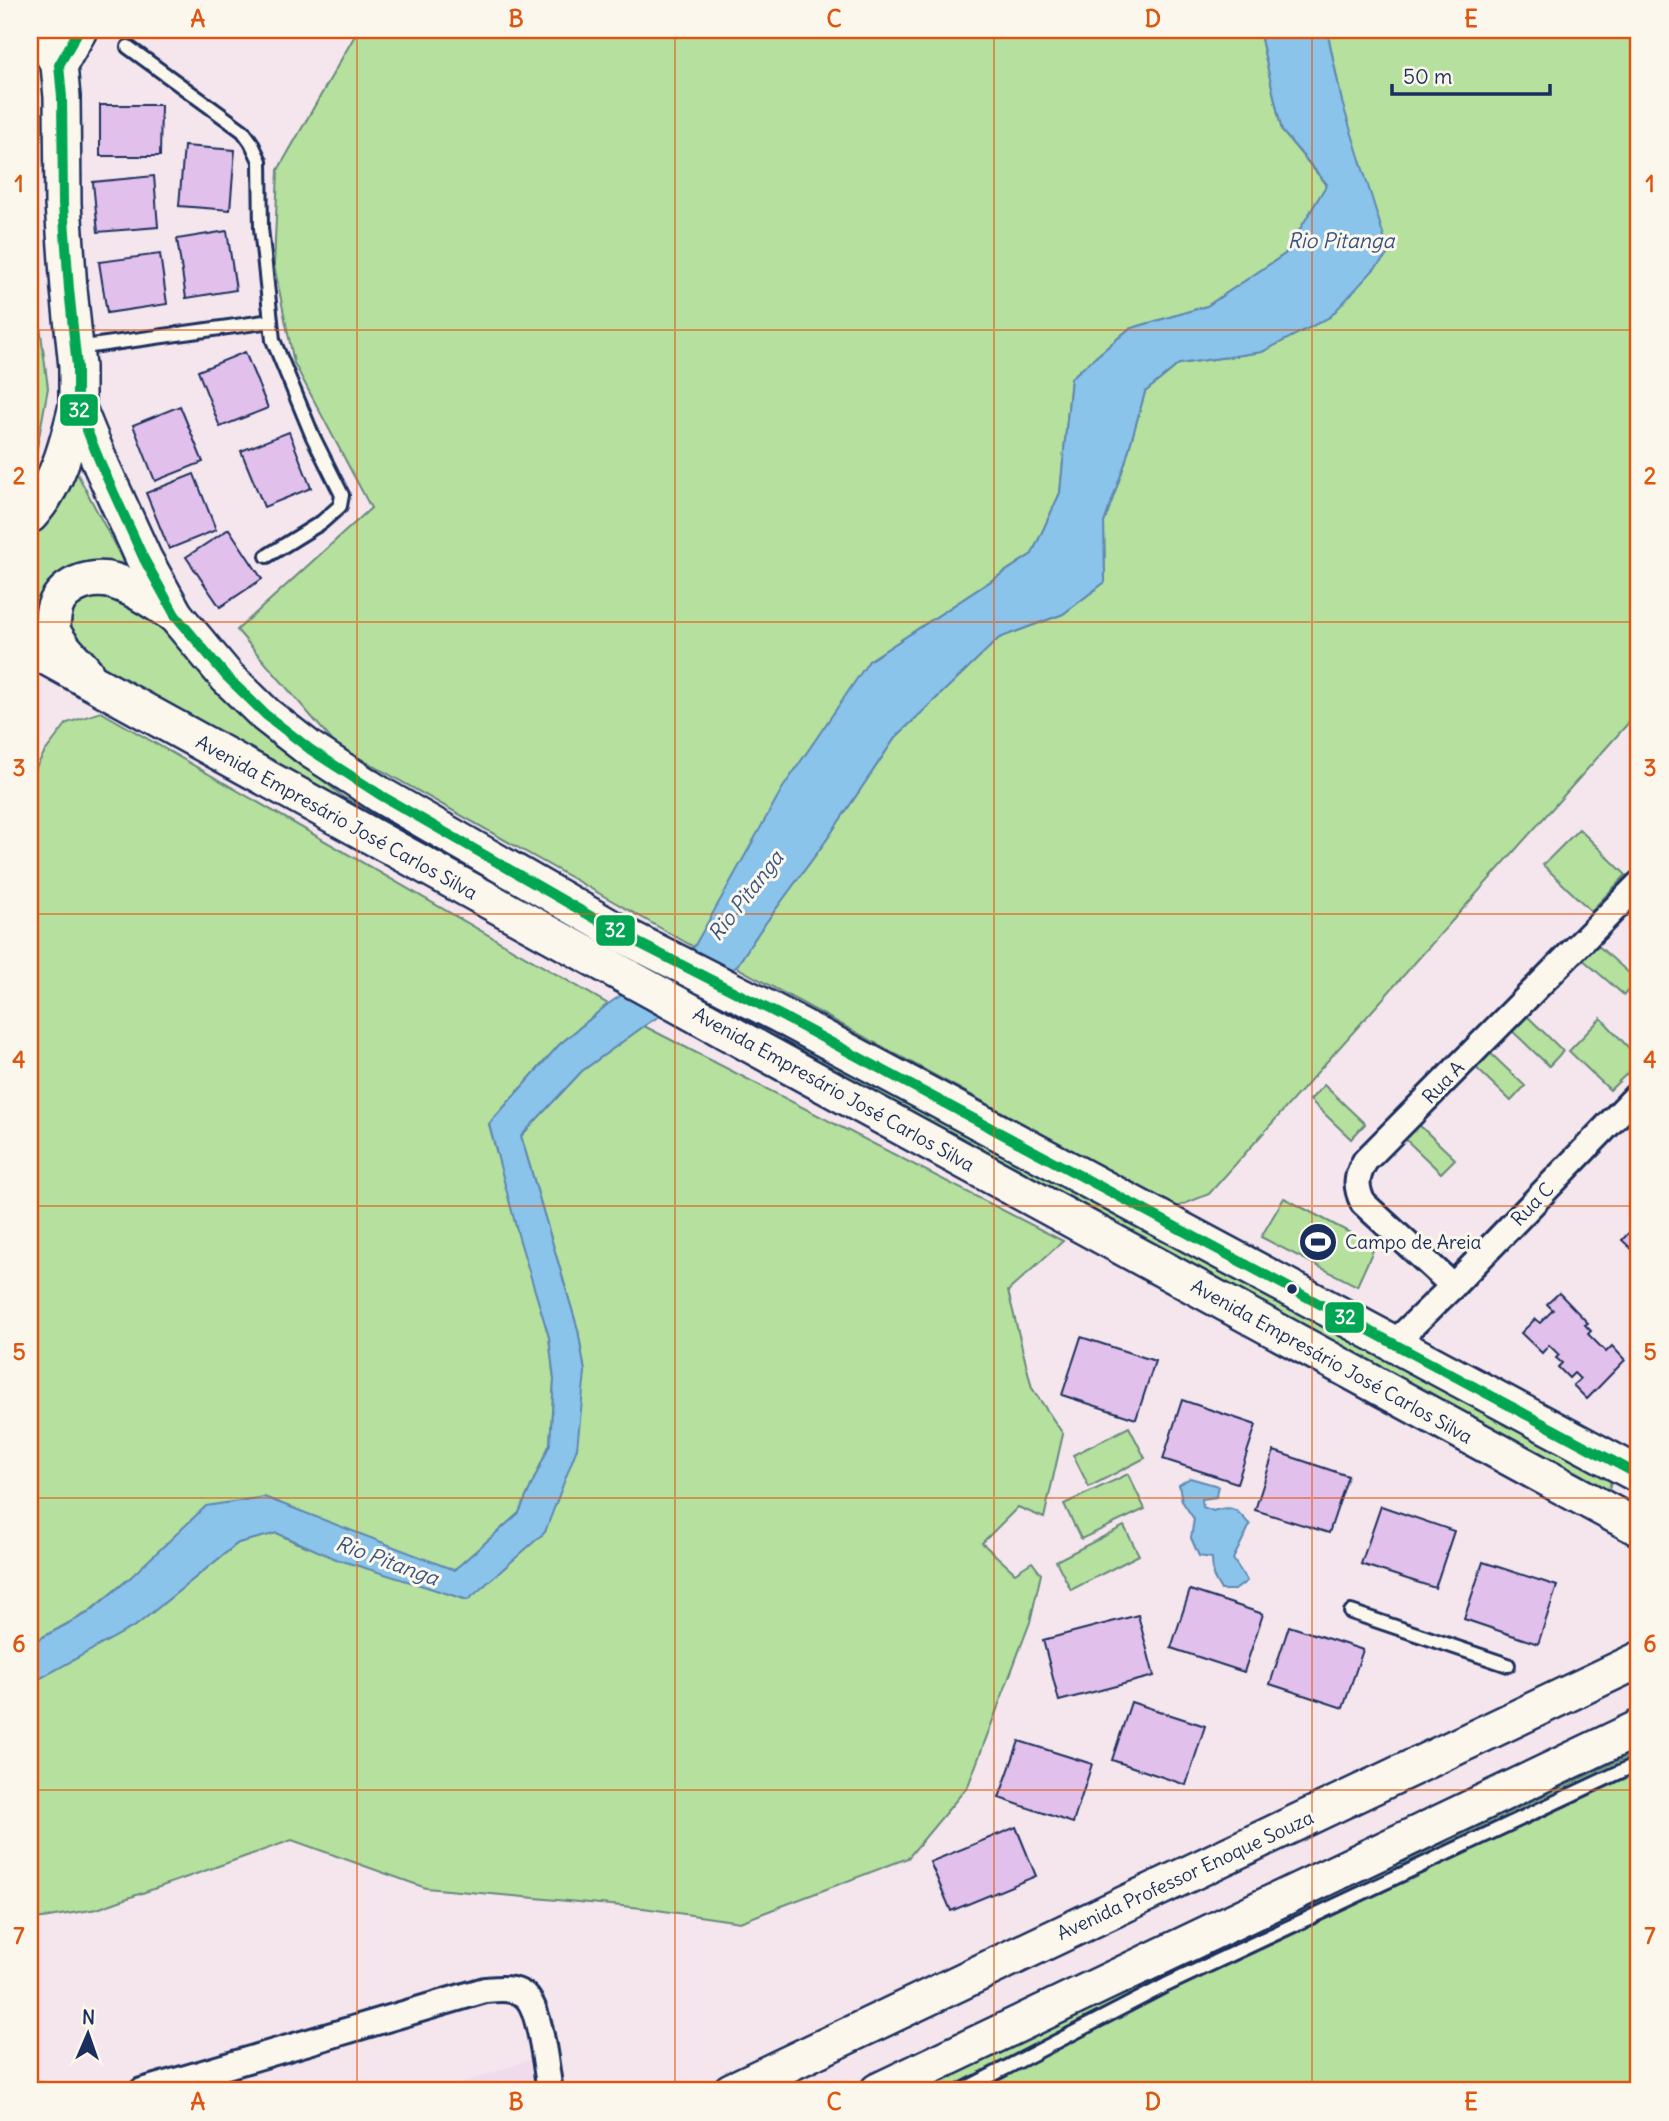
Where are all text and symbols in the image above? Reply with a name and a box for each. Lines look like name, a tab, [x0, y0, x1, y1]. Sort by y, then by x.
text: A	[191, 4, 206, 33]
text: B	[508, 4, 524, 33]
text: C	[826, 4, 842, 33]
text: D	[1145, 4, 1161, 33]
text: E	[1464, 4, 1478, 33]
scale bar	[1392, 52, 1550, 96]
text: 50 m	[1403, 63, 1452, 90]
text: 1	[14, 169, 24, 198]
text: 1	[1645, 169, 1655, 198]
water label: Rio Pitanga	[1287, 227, 1396, 254]
line badge: 32	[59, 393, 99, 427]
text: 32	[68, 398, 90, 422]
text: 2	[13, 461, 26, 490]
text: 2	[1644, 461, 1657, 490]
street label: Avenida Empresário José Carlos Silva	[192, 729, 482, 905]
text: 3	[12, 753, 26, 782]
text: 3	[1643, 753, 1657, 782]
water label: Rio Pitanga	[702, 844, 790, 946]
line badge: 32	[595, 914, 636, 947]
text: 32	[604, 918, 626, 942]
street label: Avenida Empresário José Carlos Silva	[689, 1001, 979, 1177]
text: 4	[12, 1045, 26, 1074]
text: 4	[1643, 1045, 1657, 1074]
street label: Rua A	[1417, 1055, 1469, 1109]
street label: Rua C	[1506, 1177, 1558, 1231]
sports icon: Campo de Areia	[1297, 1221, 1339, 1263]
place label: Campo de Areia	[1345, 1230, 1482, 1254]
street label: Avenida Empresário José Carlos Silva	[1187, 1273, 1477, 1449]
unlabelled marker	[1285, 1282, 1299, 1296]
line badge: 32	[1324, 1301, 1365, 1334]
text: 32	[1334, 1305, 1356, 1329]
text: 5	[12, 1337, 26, 1366]
text: 5	[1643, 1337, 1657, 1366]
water label: Rio Pitanga	[332, 1530, 443, 1592]
text: 6	[12, 1629, 26, 1658]
text: 6	[1643, 1629, 1657, 1658]
street label: Avenida Professor Enoque Souza	[1053, 1805, 1317, 1945]
text: 7	[13, 1921, 25, 1950]
text: 7	[1644, 1921, 1656, 1950]
north arrow	[52, 1998, 122, 2068]
text: N	[82, 2005, 96, 2029]
text: A	[191, 2087, 206, 2116]
text: B	[508, 2087, 524, 2116]
text: C	[826, 2087, 842, 2116]
text: D	[1145, 2087, 1161, 2116]
text: E	[1464, 2087, 1478, 2116]

